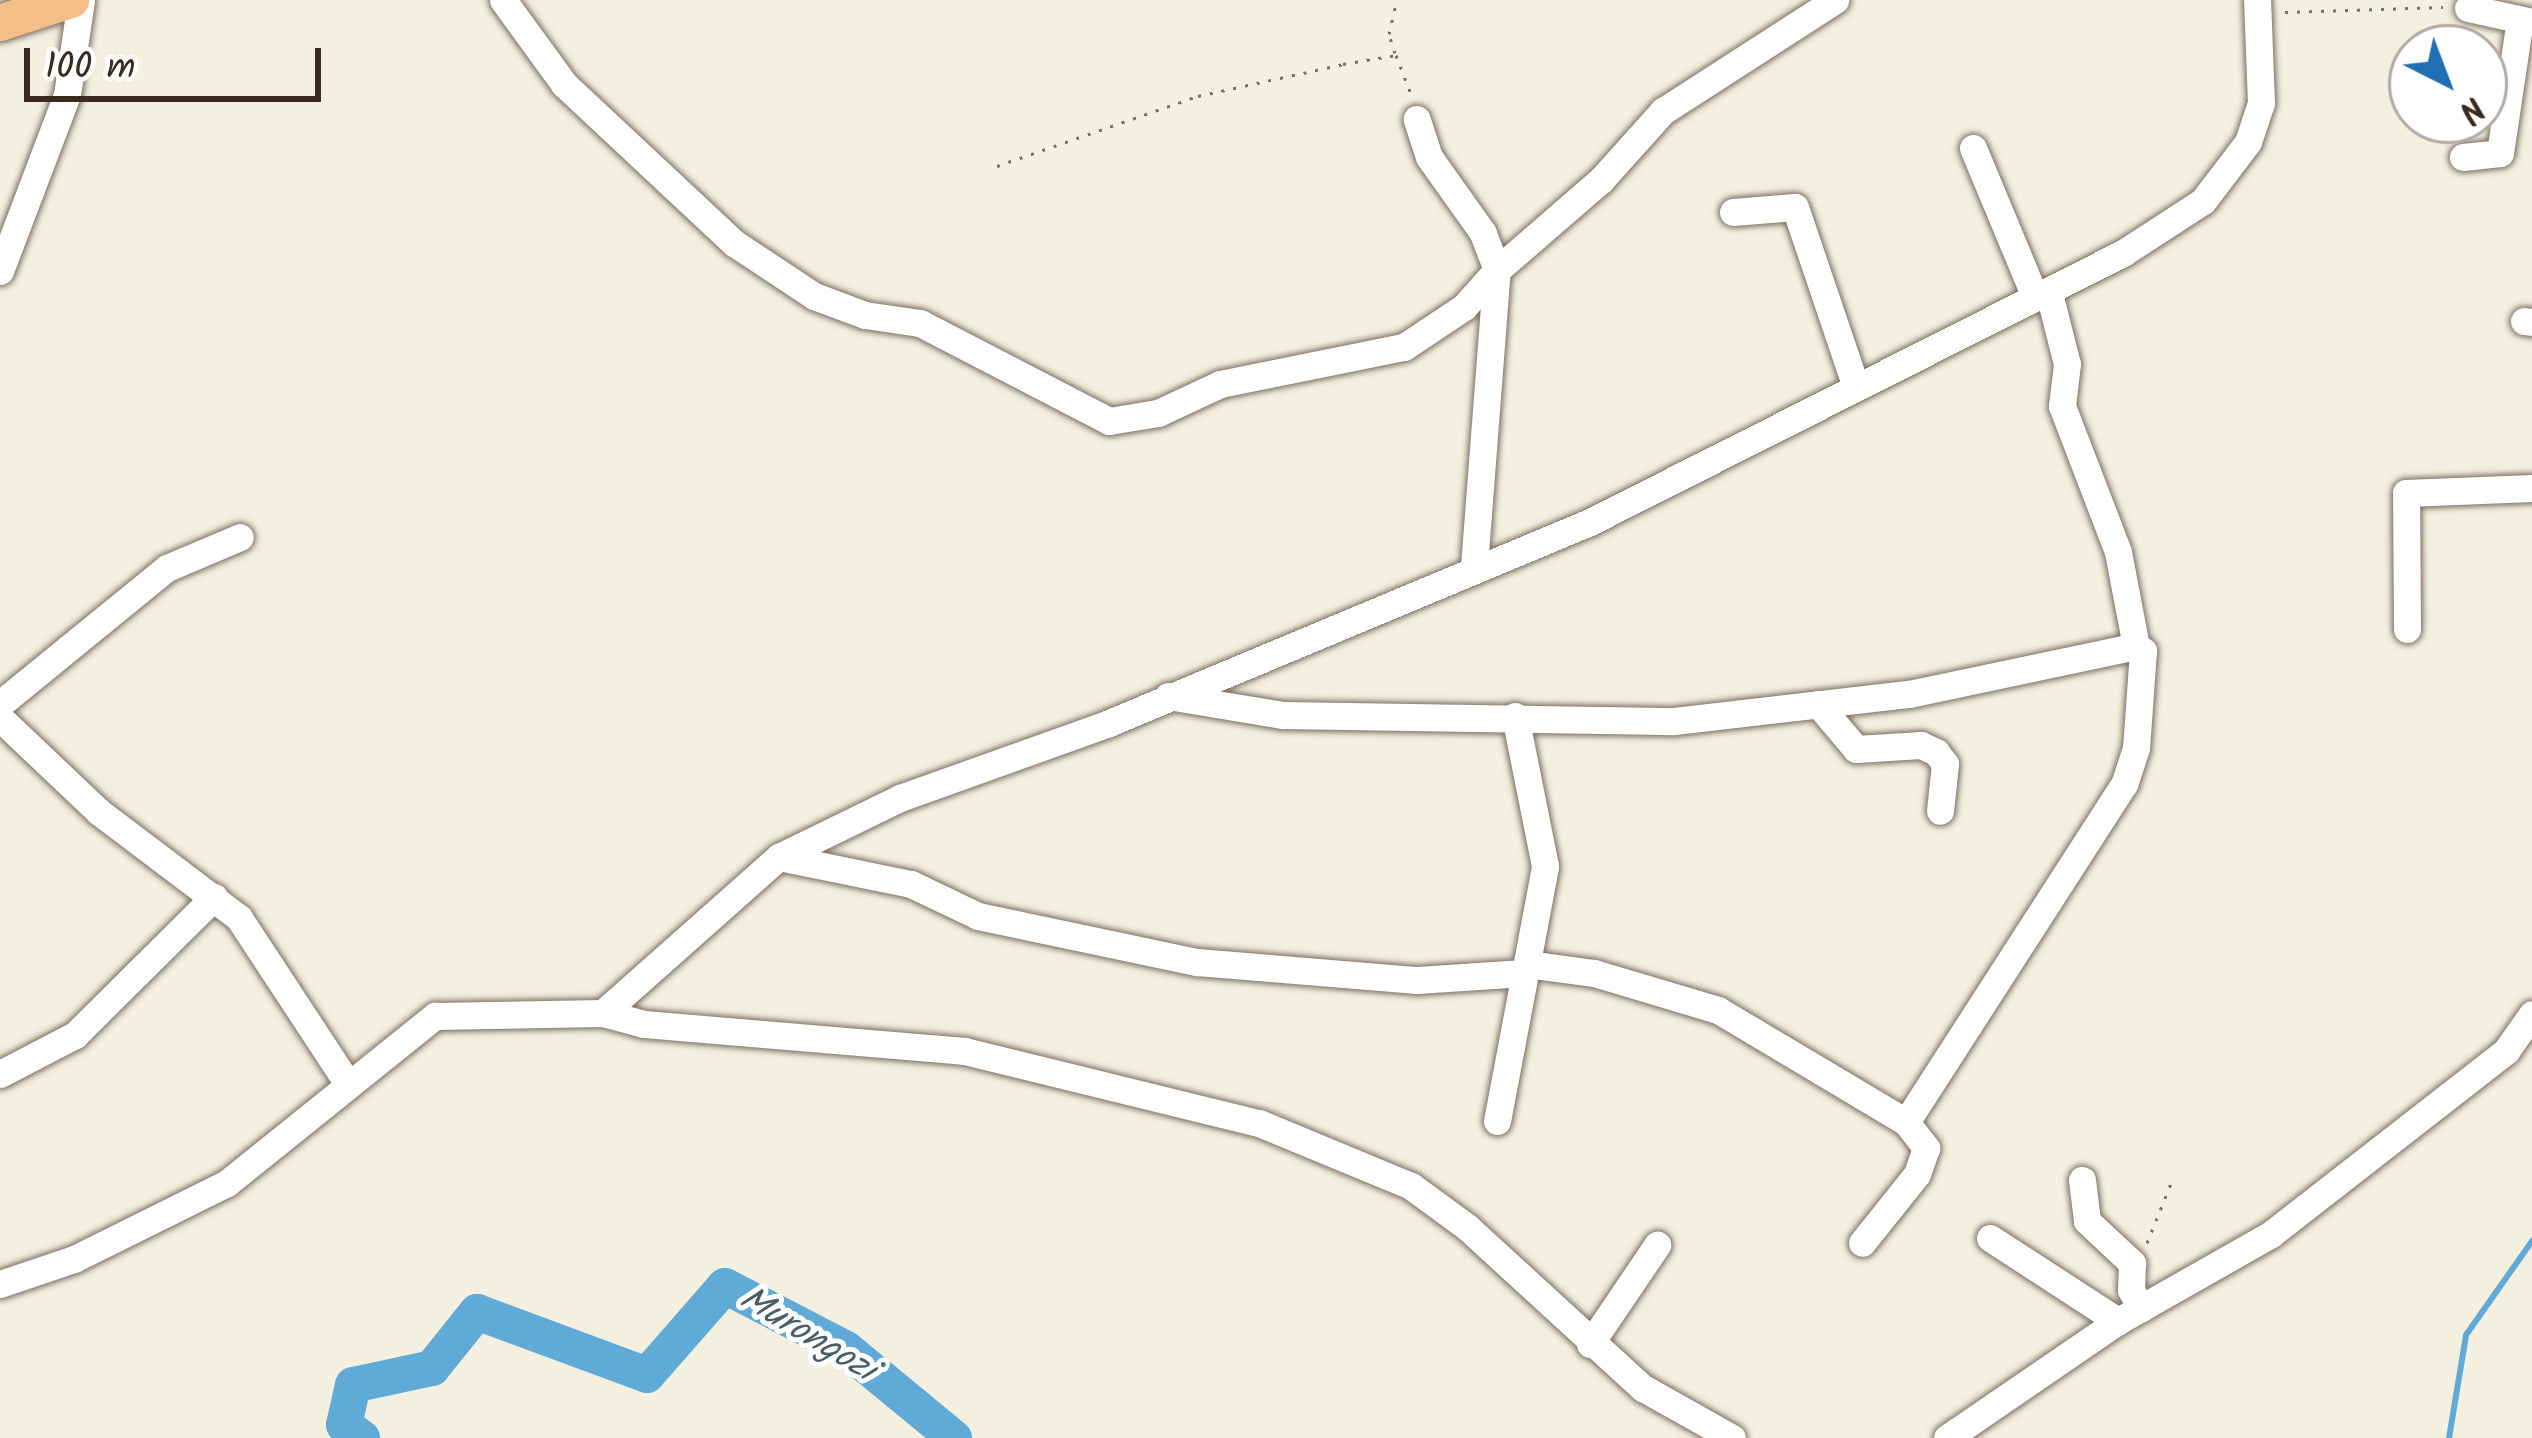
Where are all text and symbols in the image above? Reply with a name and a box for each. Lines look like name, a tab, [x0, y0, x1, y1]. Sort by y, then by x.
scale bar	[30, 24, 327, 98]
north arrow	[2388, 24, 2508, 144]
text: 100 m	[45, 40, 135, 97]
text: N	[2445, 82, 2496, 136]
water label: Murongozi	[731, 1278, 883, 1392]

